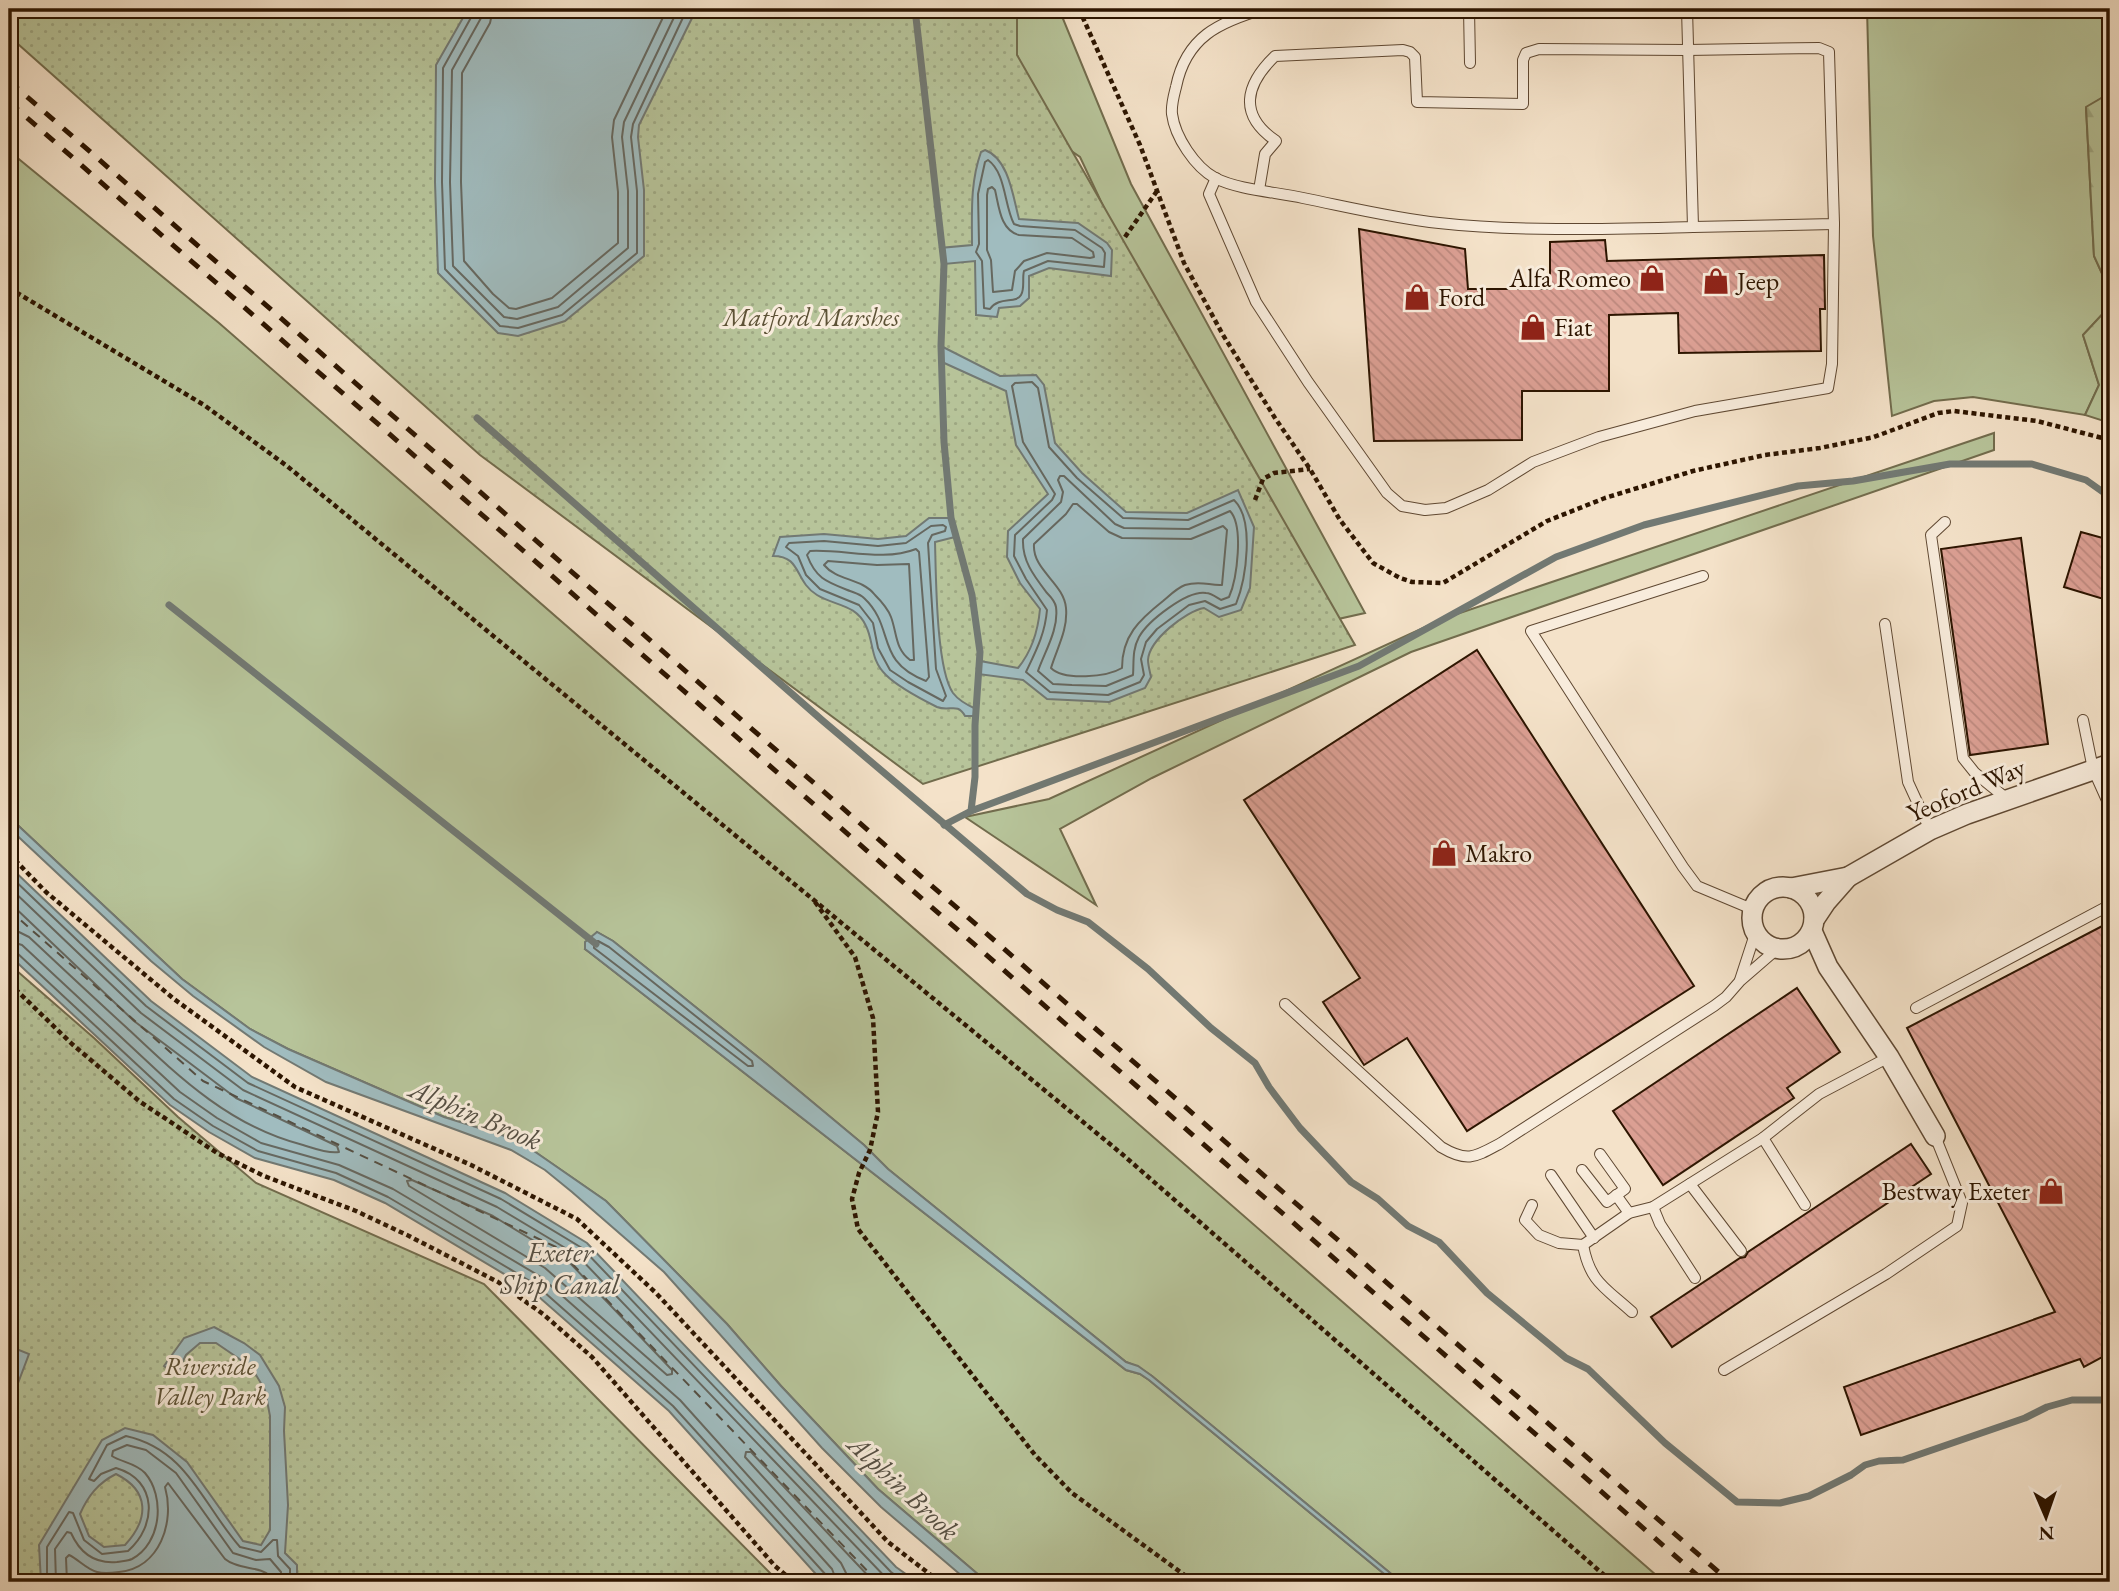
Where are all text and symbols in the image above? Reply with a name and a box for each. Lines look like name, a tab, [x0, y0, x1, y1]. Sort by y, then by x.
place label: Alfa Romeo	[1508, 261, 1631, 295]
shop icon: Alfa Romeo	[1637, 263, 1667, 293]
place label: Jeep	[1735, 264, 1779, 298]
shop icon: Jeep	[1701, 266, 1731, 296]
place label: Ford	[1438, 280, 1486, 314]
shop icon: Ford	[1402, 282, 1432, 312]
park label: Matford Marshes	[721, 300, 900, 334]
place label: Fiat	[1554, 310, 1592, 344]
shop icon: Fiat	[1518, 312, 1548, 342]
street label: Yeoford Way	[1902, 750, 2031, 830]
place label: Makro	[1465, 836, 1532, 870]
shop icon: Makro	[1429, 838, 1459, 868]
water label: Alphin Brook	[403, 1069, 548, 1158]
place label: Bestway Exeter	[1882, 1174, 2030, 1208]
shop icon: Bestway Exeter	[2036, 1176, 2066, 1206]
water label: Exeter Ship Canal	[499, 1234, 621, 1302]
park label: Riverside Valley Park	[154, 1349, 267, 1413]
water label: Alphin Brook	[839, 1425, 968, 1548]
north arrow	[2010, 1482, 2080, 1552]
text: N	[2038, 1521, 2055, 1546]

